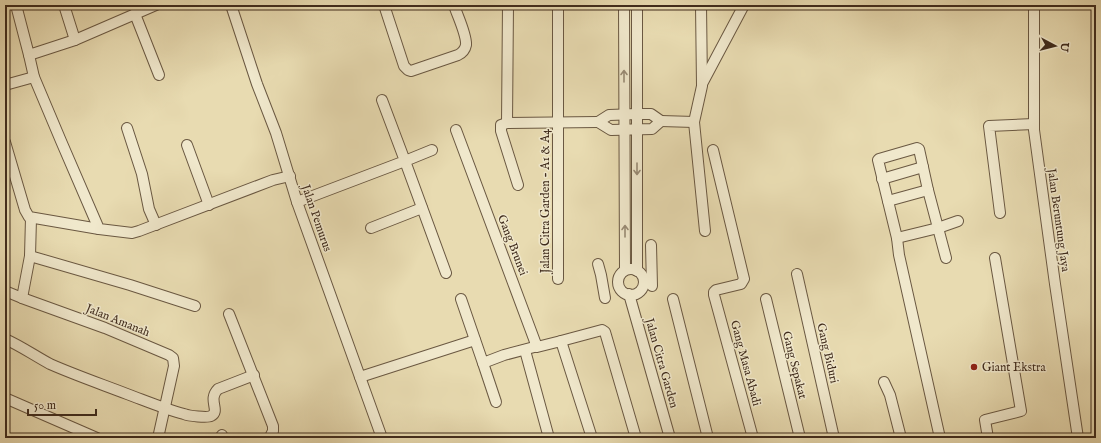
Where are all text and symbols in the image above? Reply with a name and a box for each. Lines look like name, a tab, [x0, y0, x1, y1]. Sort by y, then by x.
north arrow	[1035, 26, 1075, 66]
text: U	[1056, 41, 1072, 53]
one-way arrow	[620, 70, 628, 83]
street label: Jalan Citra Garden - A1 & A4	[538, 129, 554, 275]
one-way arrow	[633, 162, 641, 175]
street label: Jalan Beruntung Jaya	[1043, 165, 1073, 274]
street label: Jalan Pemurus	[296, 181, 335, 254]
street label: Gang Brunei	[494, 213, 531, 278]
one-way arrow	[621, 225, 629, 238]
street label: Jalan Amanah	[81, 300, 153, 341]
street label: Jalan Citra Garden	[640, 315, 682, 411]
street label: Gang Masa Abadi	[727, 319, 764, 408]
street label: Gang Biduri	[813, 321, 842, 385]
street label: Gang Sepakat	[778, 330, 810, 401]
place label: Giant Ekstra	[982, 360, 1047, 375]
marker: Giant Ekstra	[969, 362, 979, 372]
scale bar	[28, 391, 96, 417]
text: 50 m	[34, 398, 56, 413]

